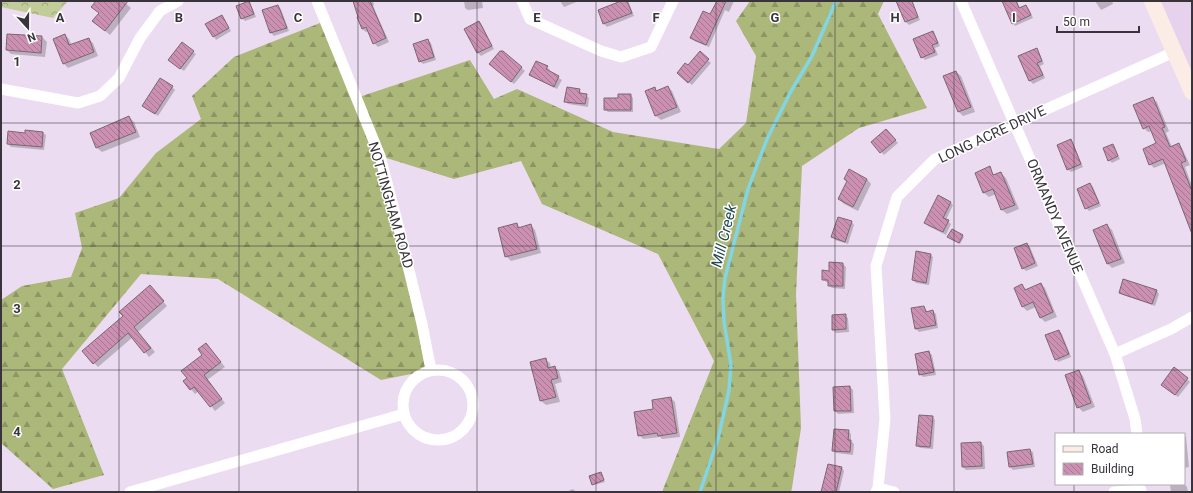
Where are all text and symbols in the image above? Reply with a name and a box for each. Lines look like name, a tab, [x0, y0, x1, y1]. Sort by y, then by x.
north arrow	[8, 8, 48, 48]
scale bar	[1057, 8, 1139, 34]
text: A	[56, 10, 65, 25]
text: B	[175, 10, 183, 25]
text: C	[294, 10, 303, 25]
text: D	[414, 10, 422, 25]
text: E	[533, 10, 541, 25]
text: F	[652, 10, 660, 25]
text: G	[771, 10, 780, 25]
text: H	[890, 10, 900, 25]
text: I	[1012, 10, 1016, 25]
text: 50 m	[1063, 15, 1090, 29]
text: N	[25, 29, 37, 44]
text: 1	[13, 54, 21, 69]
street label: LONG ACRE DRIVE	[936, 102, 1048, 166]
street label: NOTTINGHAM ROAD	[365, 140, 417, 270]
street label: ORMANDY AVENUE	[1024, 156, 1086, 276]
text: 2	[13, 177, 21, 192]
water label: Mill Creek	[708, 202, 741, 269]
text: 3	[13, 301, 21, 316]
text: 4	[13, 424, 21, 439]
legend	[1055, 433, 1185, 485]
text: Road	[1091, 442, 1119, 456]
text: Building	[1091, 462, 1134, 476]

